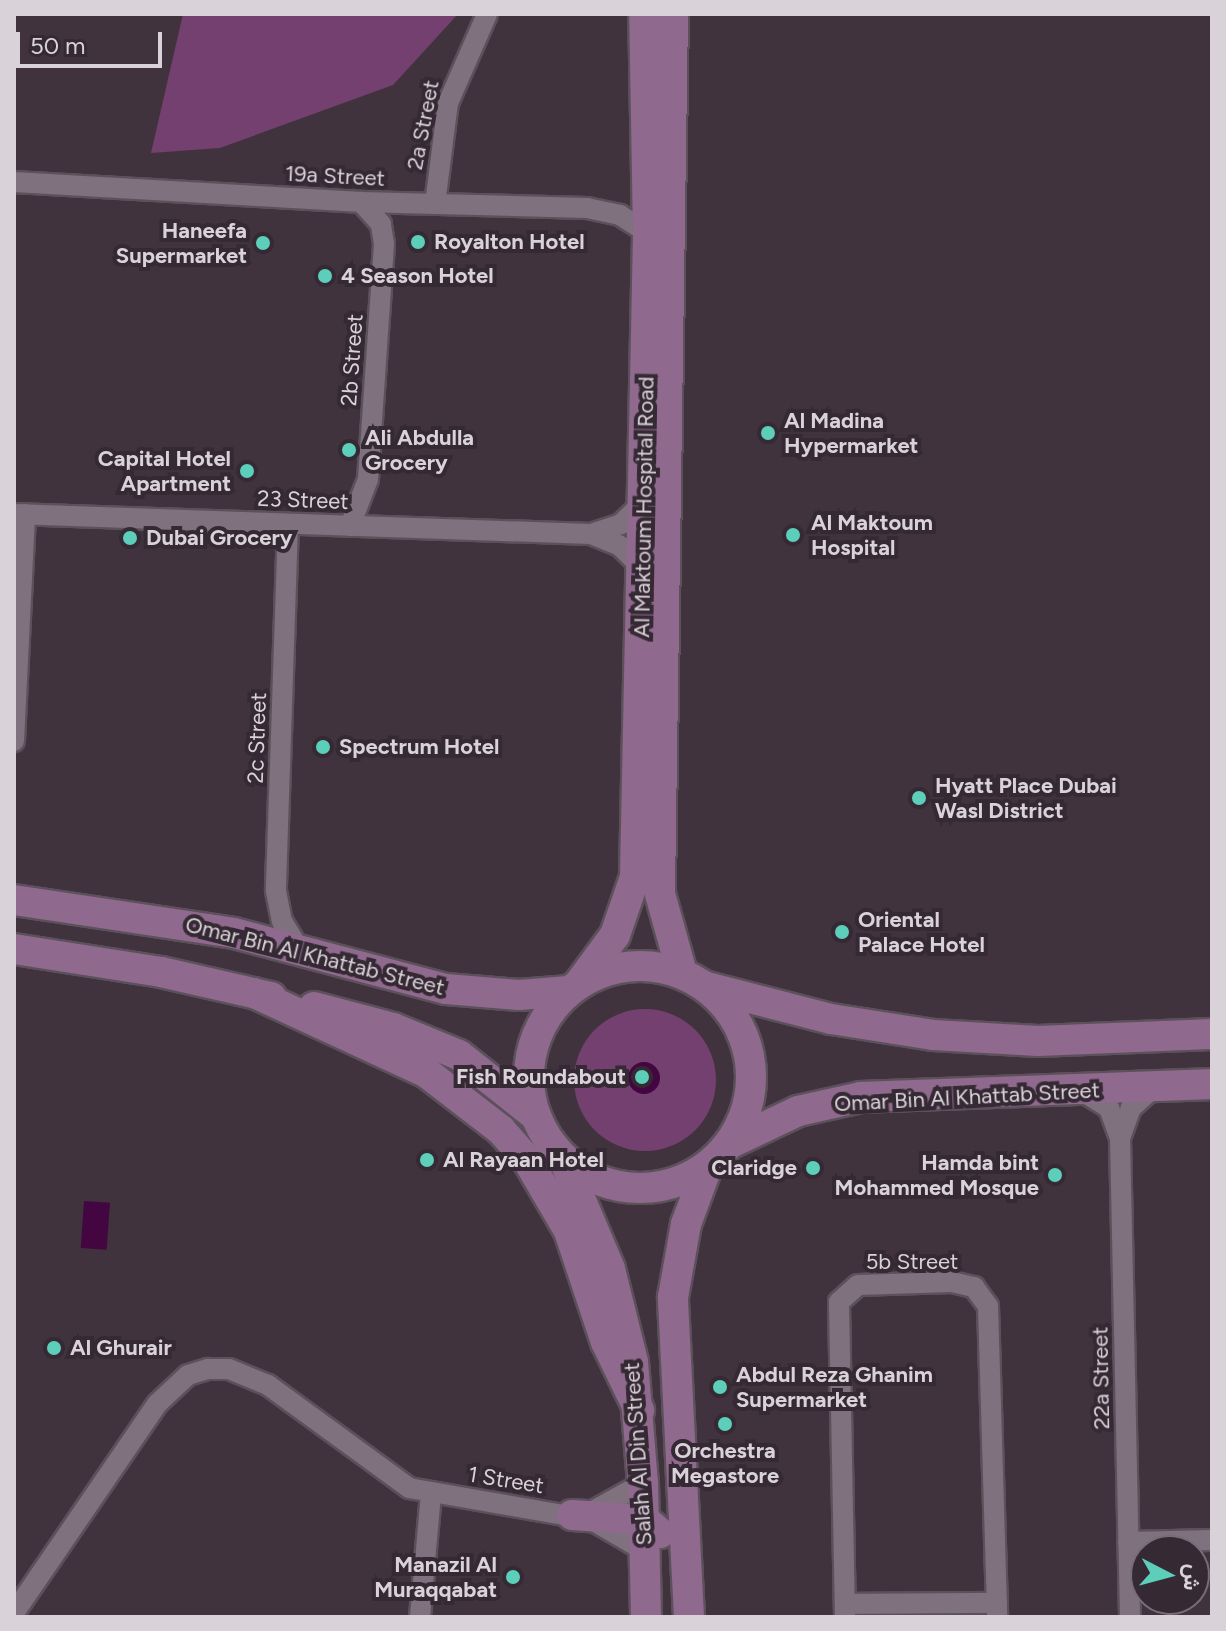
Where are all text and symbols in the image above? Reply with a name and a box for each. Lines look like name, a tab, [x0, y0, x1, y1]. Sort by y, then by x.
scale bar	[20, 16, 166, 66]
text: 50 m	[30, 31, 86, 60]
street label: 2a Street	[401, 78, 445, 172]
street label: 19a Street	[284, 160, 386, 192]
place label: Haneefa Supermarket	[116, 217, 247, 268]
place label: Royalton Hotel	[434, 229, 585, 255]
marker: Royalton Hotel	[409, 233, 427, 251]
marker: Haneefa Supermarket	[254, 234, 272, 252]
place label: 4 Season Hotel	[341, 263, 494, 289]
marker: 4 Season Hotel	[316, 267, 334, 285]
street label: 2b Street	[336, 313, 368, 407]
street label: Al Maktoum Hospital Road	[629, 376, 659, 638]
place label: Al Madina Hypermarket	[784, 407, 918, 458]
place label: Ali Abdulla Grocery	[365, 424, 474, 476]
marker: Al Madina Hypermarket	[759, 424, 777, 442]
marker: Ali Abdulla Grocery	[340, 441, 358, 459]
place label: Capital Hotel Apartment	[98, 445, 231, 496]
marker: Capital Hotel Apartment	[238, 462, 256, 480]
street label: 23 Street	[257, 485, 349, 515]
place label: Al Maktoum Hospital	[811, 509, 933, 560]
marker: Al Maktoum Hospital	[782, 524, 804, 546]
place label: Dubai Grocery	[146, 525, 292, 551]
marker: Dubai Grocery	[121, 529, 139, 547]
street label: 2c Street	[242, 692, 272, 784]
place label: Spectrum Hotel	[339, 734, 499, 760]
marker: Spectrum Hotel	[314, 738, 332, 756]
place label: Hyatt Place Dubai Wasl District	[935, 772, 1117, 824]
marker: Hyatt Place Dubai Wasl District	[910, 789, 928, 807]
place label: Oriental Palace Hotel	[858, 906, 985, 958]
street label: Omar Bin Al Khattab Street	[183, 911, 447, 1001]
marker: Oriental Palace Hotel	[833, 923, 851, 941]
place label: Fish Roundabout	[456, 1064, 626, 1090]
marker: Fish Roundabout	[633, 1068, 651, 1086]
street label: Omar Bin Al Khattab Street	[834, 1077, 1100, 1117]
place label: Al Rayaan Hotel	[443, 1147, 604, 1173]
place label: Hamda bint Mohammed Mosque	[835, 1149, 1039, 1200]
marker: Al Rayaan Hotel	[418, 1151, 436, 1169]
place label: Claridge	[711, 1155, 797, 1181]
marker: Claridge	[804, 1159, 822, 1177]
marker: Hamda bint Mohammed Mosque	[1046, 1166, 1064, 1184]
street label: 5b Street	[866, 1249, 958, 1275]
street label: 22a Street	[1087, 1326, 1115, 1430]
place label: Al Ghurair	[70, 1335, 172, 1361]
marker: Al Ghurair	[45, 1339, 63, 1357]
place label: Abdul Reza Ghanim Supermarket	[736, 1361, 933, 1412]
street label: Salah Al Din Street	[618, 1362, 658, 1546]
marker: Abdul Reza Ghanim Supermarket	[711, 1378, 729, 1396]
marker: Orchestra Megastore	[716, 1415, 734, 1433]
place label: Orchestra Megastore	[671, 1437, 779, 1488]
street label: 1 Street	[466, 1461, 546, 1499]
north arrow	[1130, 1535, 1210, 1615]
place label: Manazil Al Muraqqabat	[374, 1551, 497, 1602]
text: ش	[1178, 1563, 1207, 1592]
marker: Manazil Al Muraqqabat	[504, 1568, 522, 1586]

